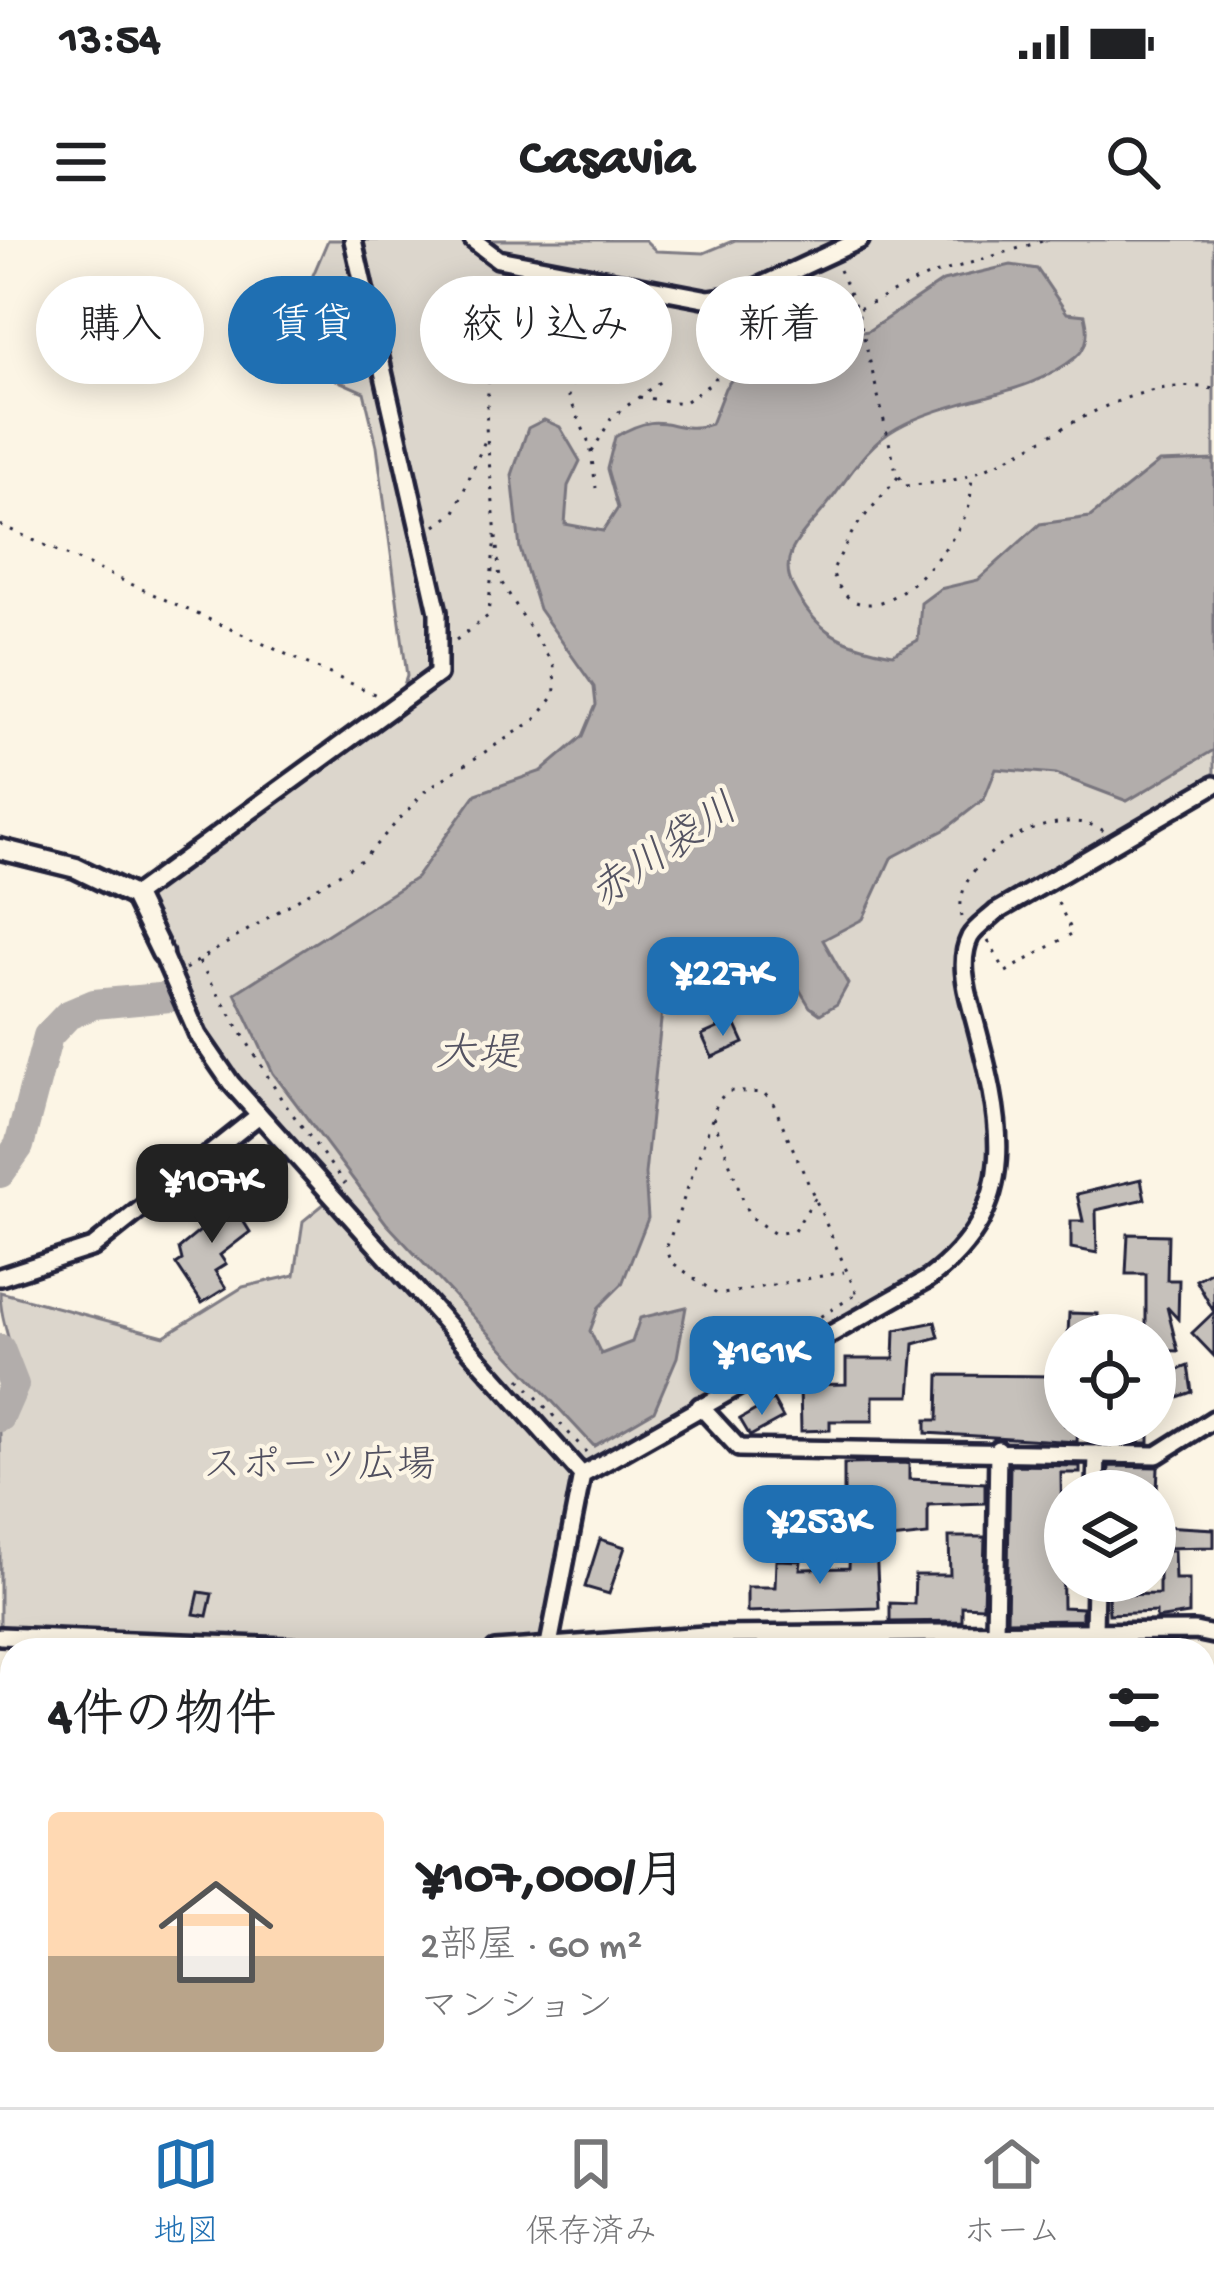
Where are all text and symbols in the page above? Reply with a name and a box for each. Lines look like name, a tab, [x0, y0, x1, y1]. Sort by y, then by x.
text: 13:54	[60, 16, 161, 69]
icon: menu	[48, 129, 114, 195]
icon: search	[1100, 129, 1166, 195]
text: Casavia	[520, 130, 694, 194]
chip: 購入	[36, 276, 204, 384]
chip: 賃貸	[228, 276, 396, 384]
chip: 絞り込み	[420, 276, 672, 384]
chip: 新着	[696, 276, 864, 384]
water label: 赤川袋川	[582, 785, 750, 922]
pin: ¥227K	[639, 937, 807, 1039]
text: ¥227K	[674, 953, 772, 999]
water label: 大堤	[435, 1032, 520, 1082]
pin: ¥107K	[128, 1144, 296, 1246]
text: ¥107K	[163, 1160, 261, 1206]
map controls	[1044, 1314, 1176, 1602]
button: locate	[1044, 1314, 1176, 1446]
pin: ¥161K	[678, 1316, 846, 1418]
text: ¥161K	[717, 1332, 807, 1378]
park label: スポーツ広場	[202, 1445, 436, 1492]
button: layers	[1044, 1470, 1176, 1602]
pin: ¥253K	[736, 1485, 904, 1587]
text: ¥253K	[770, 1501, 870, 1547]
icon: filters	[1101, 1677, 1167, 1743]
text: 4件の物件	[48, 1690, 276, 1750]
text: ¥107,000/月	[420, 1851, 686, 1911]
icon: home	[144, 1860, 288, 2004]
text: 2部屋 · 60 m²	[420, 1926, 642, 1972]
text: マンション	[420, 1987, 613, 2033]
tab: 地図	[153, 2131, 219, 2254]
tab: 保存済み	[525, 2131, 657, 2254]
tab: ホーム	[963, 2131, 1061, 2254]

